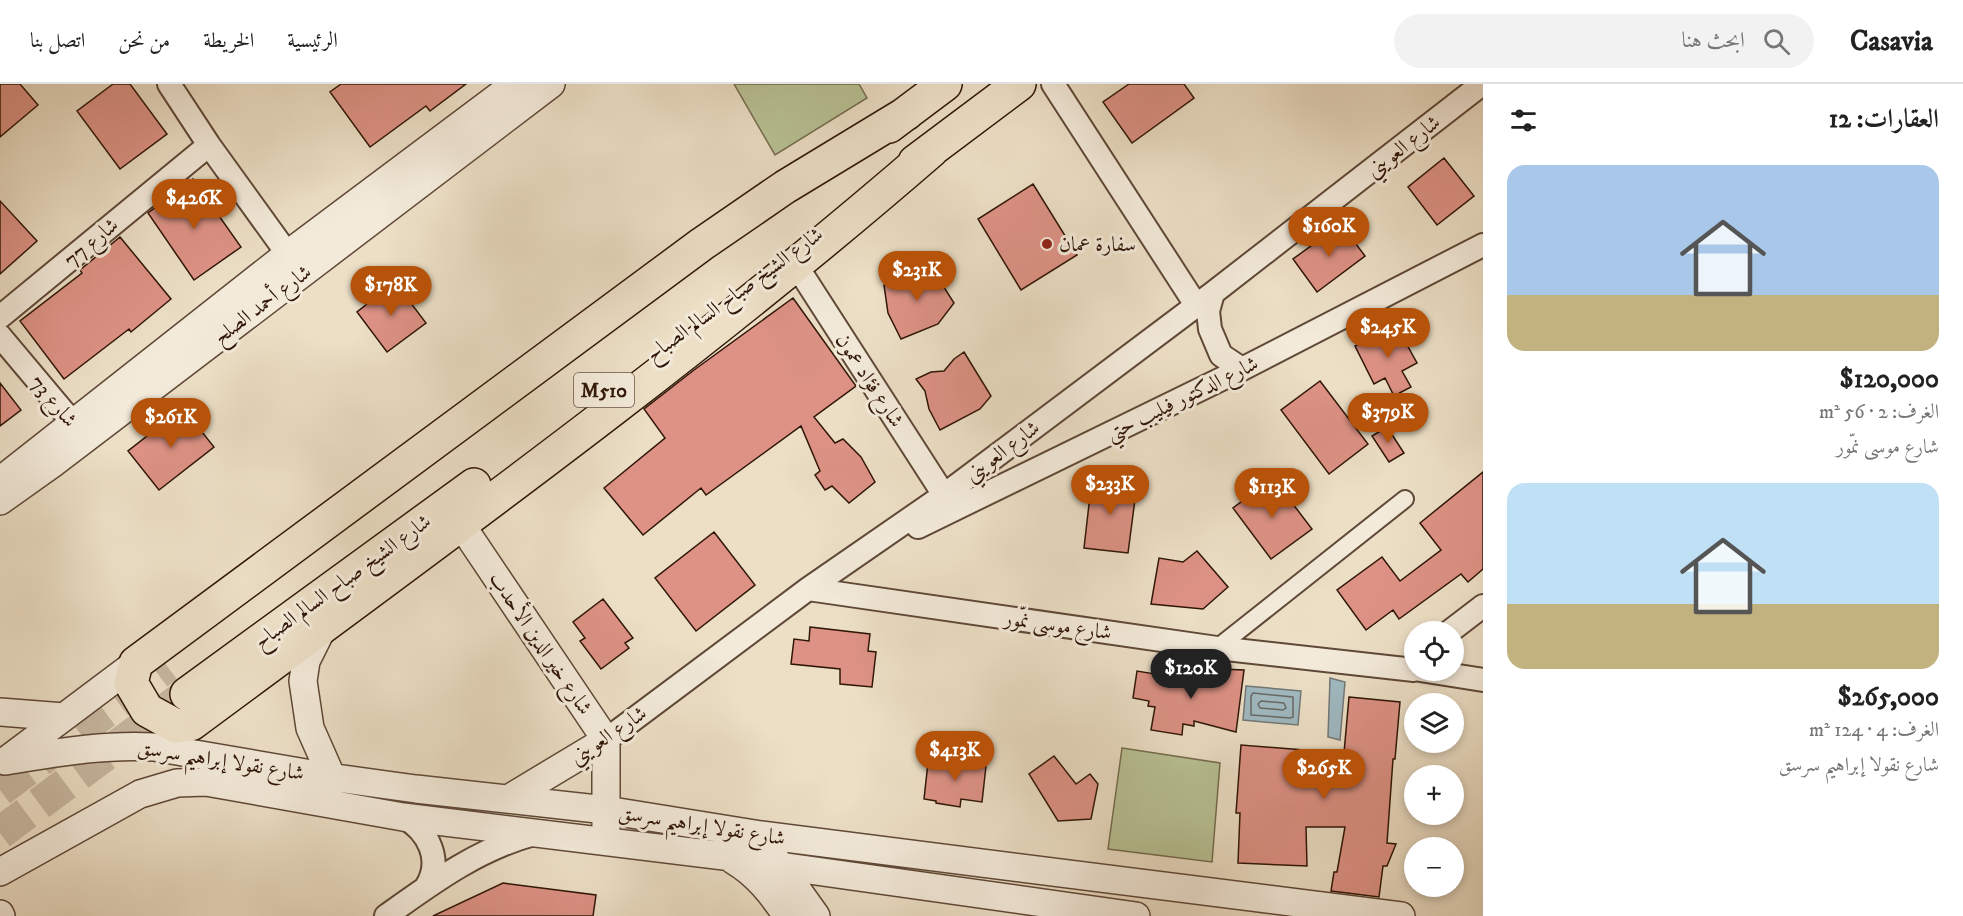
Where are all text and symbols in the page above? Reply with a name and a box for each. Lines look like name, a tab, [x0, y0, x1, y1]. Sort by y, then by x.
search box	[1394, 14, 1814, 68]
text: Casavia	[1850, 24, 1933, 59]
icon: search	[1760, 25, 1793, 58]
text: ابحث هنا	[1681, 27, 1745, 54]
text: اتصل بنا	[30, 28, 85, 54]
text: من نحن	[118, 28, 170, 54]
text: الخريطة	[203, 28, 254, 54]
text: الرئيسية	[287, 28, 338, 54]
text: العقارات: 12	[1829, 103, 1939, 136]
icon: filters	[1507, 104, 1540, 137]
street label: شارع العويني	[1361, 110, 1449, 188]
pin: $426K	[152, 179, 236, 230]
text: $426K	[166, 186, 222, 211]
icon: home	[1669, 204, 1777, 312]
pin: $160K	[1287, 207, 1371, 258]
street label: شارع 77	[59, 213, 127, 276]
text: $160K	[1302, 214, 1356, 239]
street label: شارع الشيخ صباح السالم الصباح	[641, 222, 831, 372]
place label: سفارة عمان	[1059, 232, 1136, 258]
marker: سفارة عمان	[1040, 237, 1054, 251]
pin: $231K	[875, 251, 959, 302]
street label: شارع أحمد الصلح	[206, 257, 320, 354]
text: $231K	[892, 258, 942, 283]
pin: $178K	[349, 266, 433, 317]
text: $178K	[365, 273, 417, 298]
pin: $245K	[1346, 308, 1430, 359]
text: $245K	[1360, 315, 1416, 340]
street label: شارع فؤاد عمون	[826, 329, 909, 435]
street label: شارع الدكتور فيليب حتي	[1102, 351, 1266, 452]
text: $120,000	[1840, 363, 1939, 396]
street label: شارع 73	[21, 370, 82, 436]
road number: M510	[574, 373, 634, 407]
pin: $379K	[1346, 393, 1430, 444]
pin: $261K	[129, 398, 213, 449]
text: $379K	[1362, 400, 1414, 425]
text: الغرف: 2 · 56 m²	[1819, 400, 1939, 425]
text: $261K	[145, 405, 197, 430]
street label: شارع العويني	[960, 415, 1048, 492]
text: شارع موسى نمّور	[1836, 435, 1939, 460]
pin: $233K	[1068, 465, 1152, 516]
pin: $113K	[1230, 468, 1314, 519]
text: $233K	[1085, 472, 1135, 497]
text: $113K	[1248, 475, 1296, 500]
street label: شارع الشيخ صباح السالم الصباح	[249, 509, 439, 659]
icon: home	[1669, 522, 1777, 630]
street label: شارع خير الدين الأحدب	[479, 565, 600, 722]
street label: شارع موسى نمّور	[1000, 602, 1114, 650]
map controls	[1404, 621, 1464, 897]
button: locate	[1404, 621, 1464, 681]
pin: $120K	[1149, 649, 1233, 700]
text: $120K	[1165, 656, 1217, 681]
text: $265,000	[1837, 681, 1939, 714]
button: layers	[1404, 693, 1464, 753]
street label: شارع العويني	[565, 701, 655, 775]
text: الغرف: 4 · 124 m²	[1809, 718, 1939, 743]
pin: $413K	[913, 731, 997, 782]
street label: شارع نقولا إبراهيم سرسق	[135, 735, 306, 794]
text: $413K	[929, 738, 981, 763]
pin: $265K	[1282, 749, 1366, 800]
text: شارع نقولا إبراهيم سرسق	[1779, 753, 1939, 778]
text: $265K	[1296, 756, 1352, 781]
button: +	[1404, 765, 1464, 825]
street label: شارع نقولا إبراهيم سرسق	[616, 800, 787, 859]
button: −	[1404, 837, 1464, 897]

